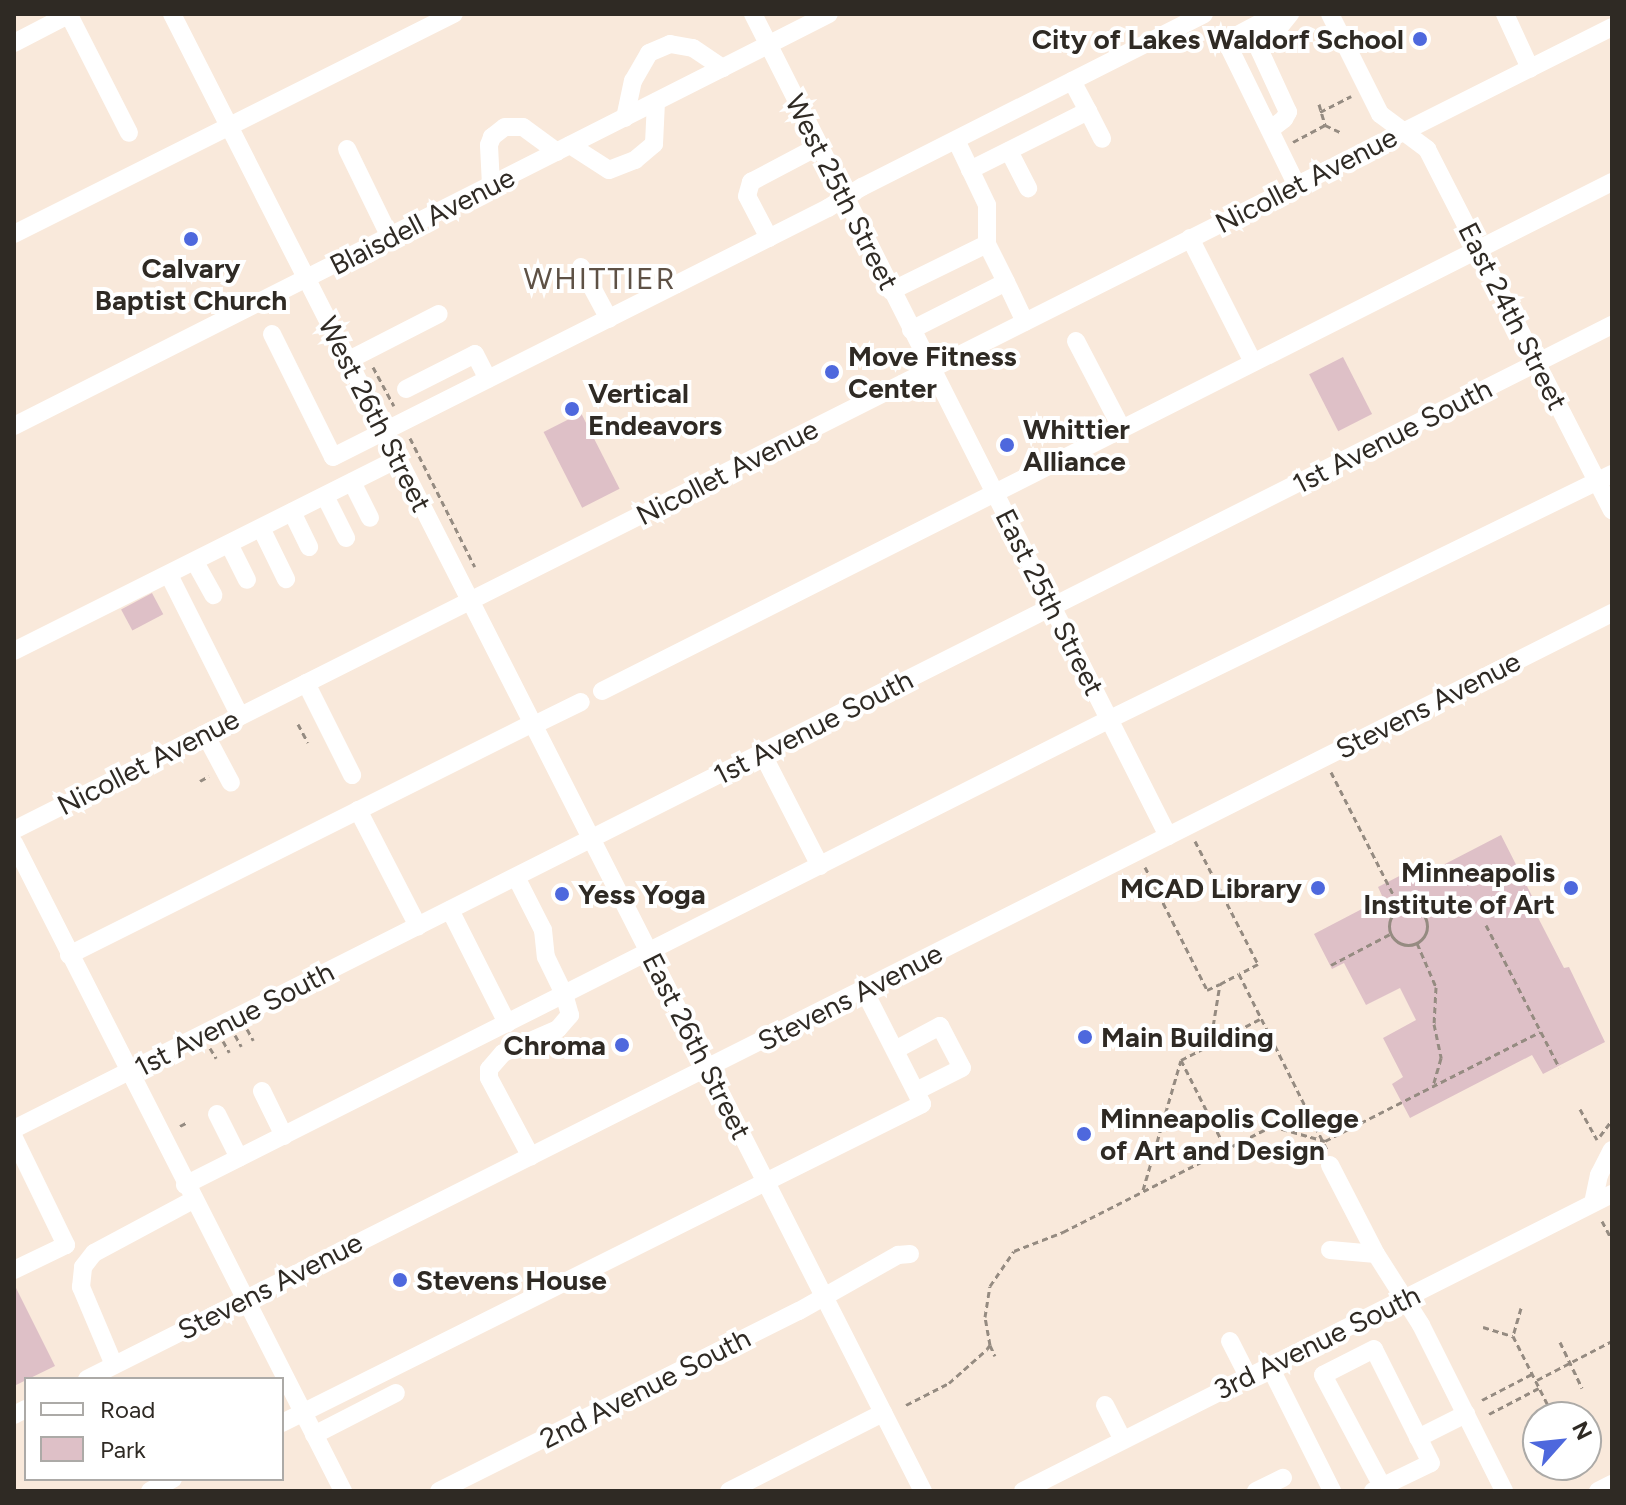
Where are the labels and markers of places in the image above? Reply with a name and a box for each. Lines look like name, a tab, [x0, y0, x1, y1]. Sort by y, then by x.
place label: City of Lakes Waldorf School	[1032, 22, 1404, 56]
marker: City of Lakes Waldorf School	[1411, 30, 1429, 48]
marker: Calvary Baptist Church	[182, 230, 200, 248]
place label: Calvary Baptist Church	[95, 251, 287, 317]
place label: Move Fitness Center	[848, 339, 1017, 405]
marker: Move Fitness Center	[823, 363, 841, 381]
place label: Vertical Endeavors	[588, 376, 722, 442]
marker: Vertical Endeavors	[563, 400, 581, 418]
place label: Whittier Alliance	[1023, 412, 1130, 478]
marker: Whittier Alliance	[998, 436, 1016, 454]
place label: Minneapolis Institute of Art	[1363, 855, 1555, 921]
place label: MCAD Library	[1120, 871, 1302, 905]
place label: Yess Yoga	[578, 877, 706, 911]
marker: MCAD Library	[1309, 879, 1327, 897]
marker: Minneapolis Institute of Art	[1562, 879, 1580, 897]
marker: Yess Yoga	[553, 885, 571, 903]
place label: Main Building	[1101, 1020, 1274, 1054]
place label: Chroma	[504, 1028, 606, 1062]
marker: Main Building	[1076, 1028, 1094, 1046]
marker: Chroma	[613, 1036, 631, 1054]
place label: Minneapolis College of Art and Design	[1100, 1101, 1359, 1167]
marker: Minneapolis College of Art and Design	[1075, 1125, 1093, 1143]
place label: Stevens House	[416, 1263, 607, 1297]
marker: Stevens House	[391, 1271, 409, 1289]

